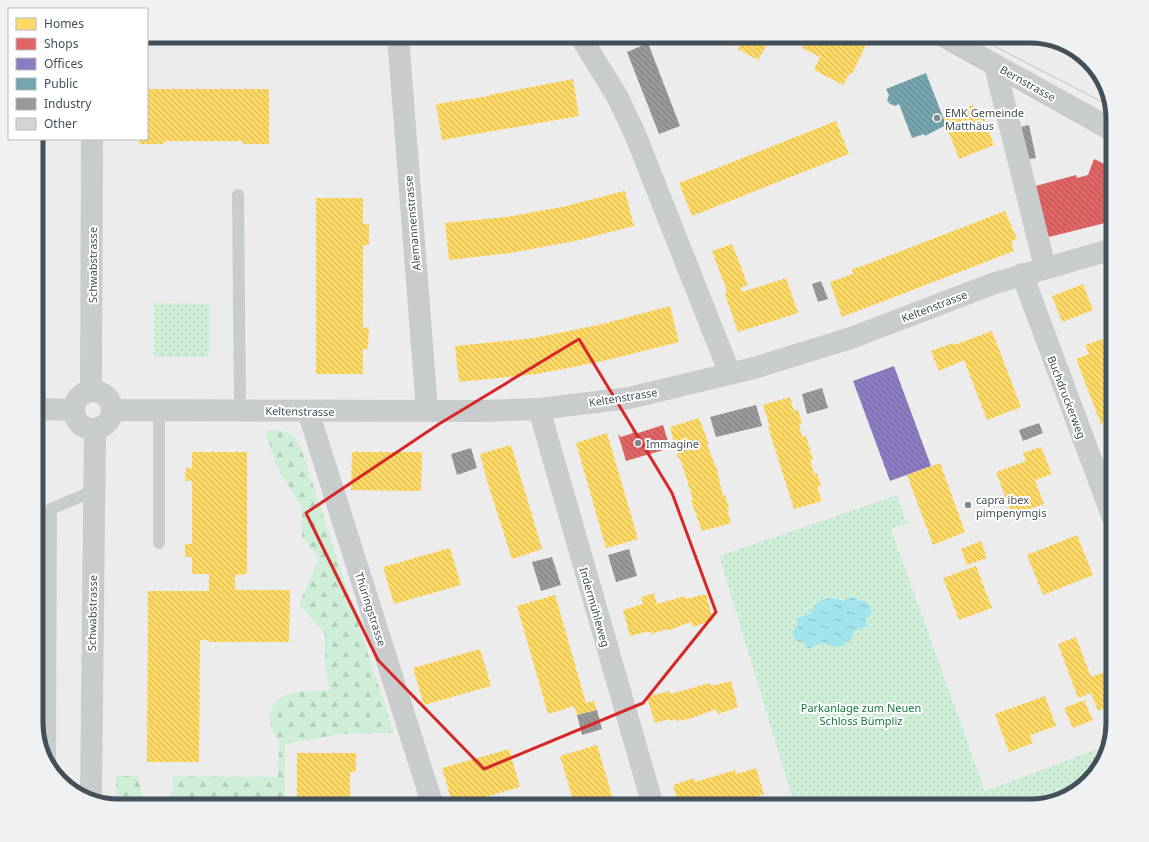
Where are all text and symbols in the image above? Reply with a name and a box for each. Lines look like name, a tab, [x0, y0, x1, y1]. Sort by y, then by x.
legend	[8, 8, 148, 140]
text: Homes	[44, 15, 84, 32]
text: Shops	[44, 35, 79, 52]
text: Offices	[44, 55, 83, 72]
street label: Bernstrasse	[998, 62, 1058, 104]
text: Public	[44, 75, 78, 92]
text: Industry	[44, 95, 92, 112]
place label: EMK Gemeinde Matthäus	[945, 105, 1024, 133]
marker: EMK Gemeinde Matthäus	[932, 113, 942, 123]
text: Other	[44, 115, 77, 132]
street label: Alemannenstrasse	[400, 175, 424, 271]
street label: Schwabstrasse	[85, 227, 100, 303]
street label: Keltenstrasse	[899, 287, 969, 325]
street label: Buchdruckerweg	[1044, 353, 1090, 441]
street label: Keltenstrasse	[588, 384, 658, 410]
street label: Keltenstrasse	[265, 403, 335, 419]
place label: Immagine	[646, 436, 699, 451]
marker: Immagine	[633, 438, 643, 448]
place label: capra ibex pimpenymgis	[976, 492, 1046, 520]
marker: capra ibex pimpenymgis	[963, 500, 973, 510]
street label: Indermühleweg	[576, 565, 614, 649]
street label: Thüringstrasse	[352, 570, 390, 648]
street label: Schwabstrasse	[84, 575, 100, 651]
park label: Parkanlage zum Neuen Schloss Bümpliz	[801, 700, 921, 728]

